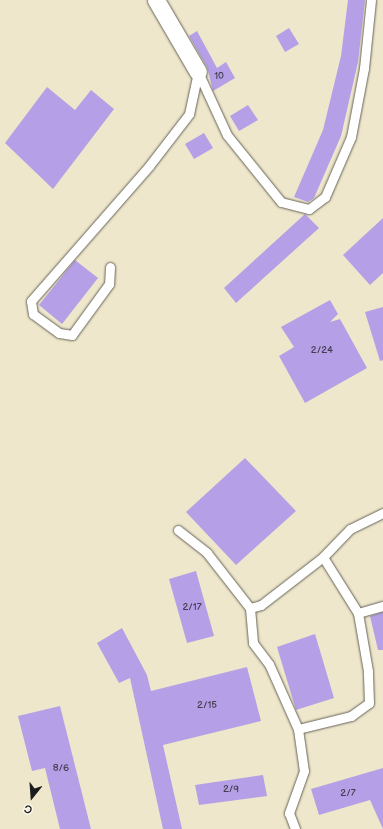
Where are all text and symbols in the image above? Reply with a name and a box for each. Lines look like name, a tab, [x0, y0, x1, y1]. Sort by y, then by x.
house number: 10	[214, 71, 224, 83]
house number: 2/24	[311, 345, 333, 357]
house number: 2/17	[182, 602, 202, 614]
house number: 2/15	[197, 700, 217, 712]
house number: 8/6	[53, 763, 69, 775]
north arrow	[12, 777, 52, 817]
house number: 2/9	[223, 784, 239, 796]
house number: 2/7	[340, 788, 356, 800]
text: С	[23, 802, 34, 816]

